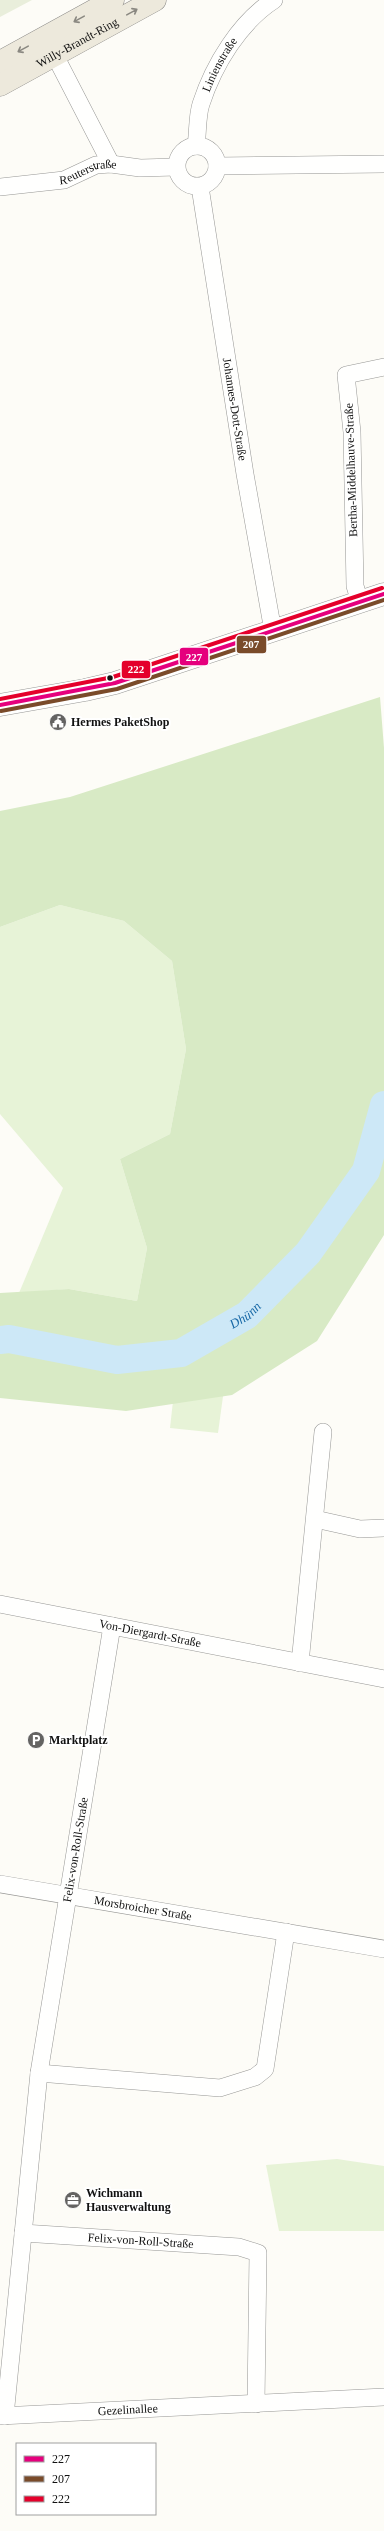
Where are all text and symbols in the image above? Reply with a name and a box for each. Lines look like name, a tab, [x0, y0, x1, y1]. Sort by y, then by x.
one-way arrow	[126, 8, 138, 16]
street label: Willy-Brandt-Ring	[34, 15, 120, 71]
one-way arrow	[73, 15, 85, 23]
street label: Linienstraße	[199, 35, 240, 94]
one-way arrow	[17, 46, 29, 54]
street label: Reuterstraße	[59, 157, 117, 187]
street label: Johannes-Dott-Straße	[220, 357, 250, 462]
street label: Bertha-Middelhauve-Straße	[342, 403, 360, 537]
line badge: 207	[236, 635, 267, 654]
text: 207	[243, 638, 260, 650]
line badge: 227	[179, 647, 209, 666]
text: 227	[186, 651, 203, 663]
line badge: 222	[121, 660, 151, 679]
text: 222	[128, 663, 145, 675]
unlabelled marker	[105, 673, 115, 683]
public building icon: Hermes PaketShop	[48, 712, 68, 732]
place label: Hermes PaketShop	[71, 715, 170, 729]
water label: Dhünn	[226, 1298, 264, 1332]
street label: Von-Diergardt-Straße	[98, 1617, 202, 1650]
parking icon: Marktplatz	[26, 1730, 46, 1750]
place label: Marktplatz	[49, 1733, 108, 1747]
street label: Felix-von-Roll-Straße	[60, 1796, 91, 1903]
street label: Morsbroicher Straße	[93, 1893, 193, 1923]
place label: Wichmann Hausverwaltung	[86, 2186, 171, 2214]
office icon: Wichmann Hausverwaltung	[63, 2190, 83, 2210]
street label: Felix-von-Roll-Straße	[87, 2230, 194, 2251]
street label: Gezelinallee	[98, 2401, 158, 2418]
legend	[16, 2443, 156, 2515]
text: 227	[52, 2452, 70, 2466]
text: 207	[52, 2472, 70, 2486]
text: 222	[52, 2492, 70, 2506]

